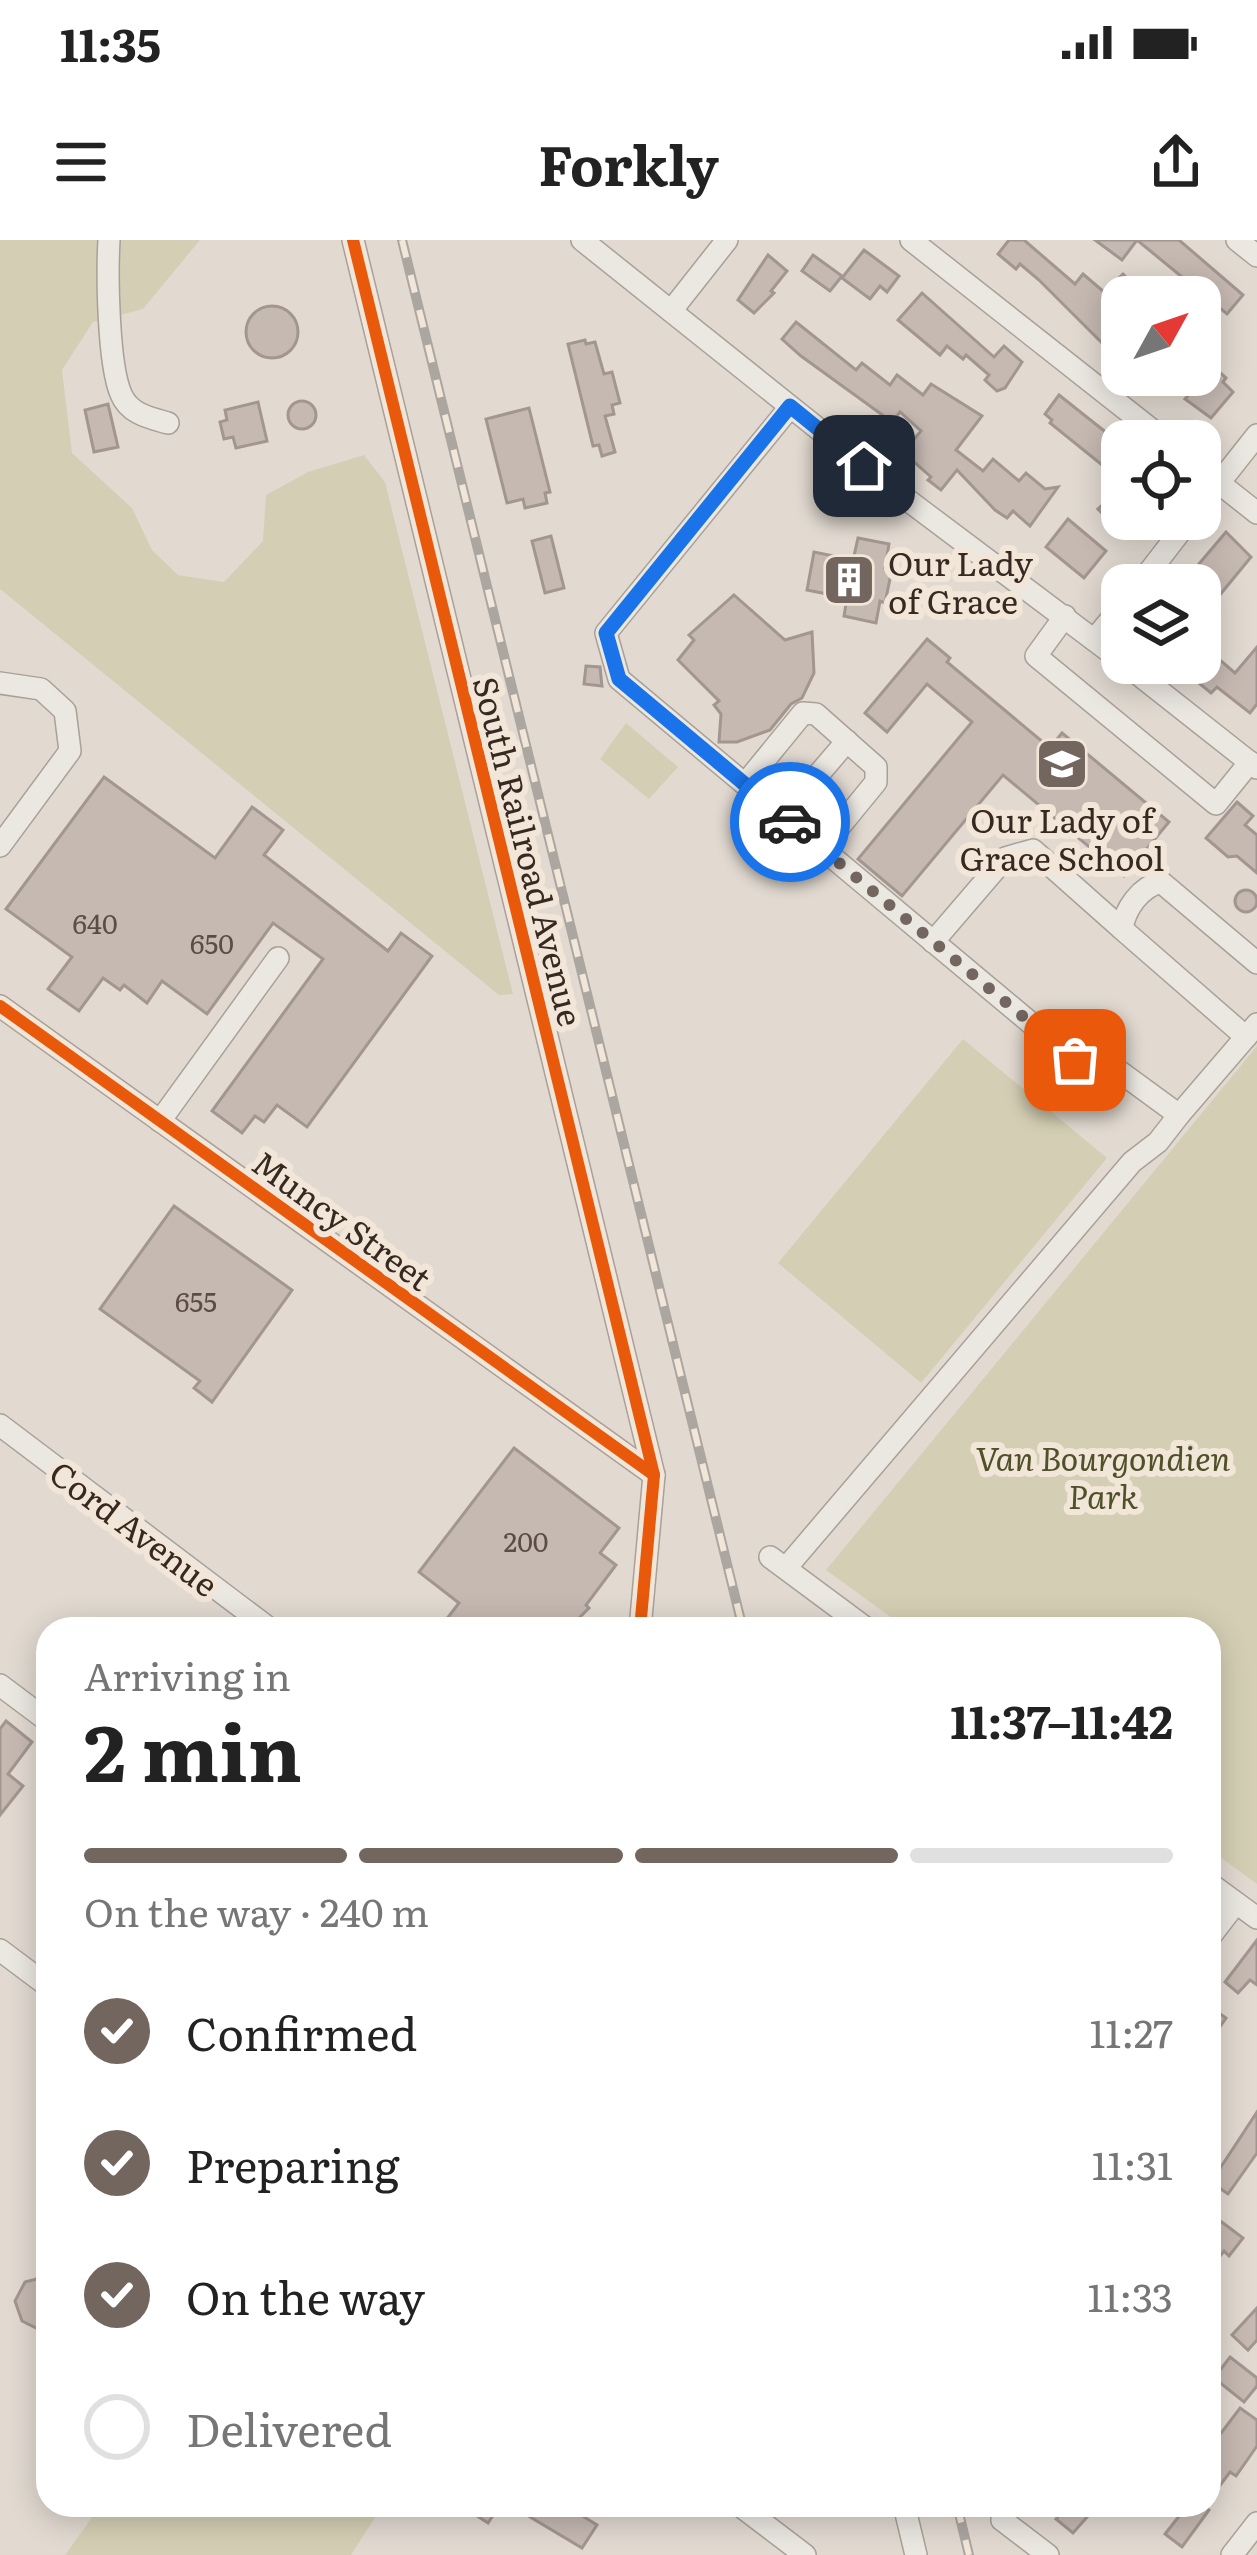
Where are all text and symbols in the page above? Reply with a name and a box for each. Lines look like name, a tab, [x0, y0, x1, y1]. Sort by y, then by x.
text: 11:35	[60, 9, 161, 76]
text: Forkly	[538, 122, 719, 203]
icon: menu	[48, 129, 114, 195]
icon: share	[1143, 129, 1209, 195]
north arrow	[1101, 276, 1221, 396]
map controls	[1101, 276, 1221, 684]
pin	[813, 415, 915, 517]
button: locate	[1101, 420, 1221, 540]
icon: home	[831, 433, 897, 499]
place label: Our Lady of Grace	[888, 537, 1033, 624]
building icon: Our Lady of Grace	[821, 552, 877, 608]
button: layers	[1101, 564, 1221, 684]
street label: South Railroad Avenue	[463, 671, 597, 1031]
school or university icon: Our Lady of Grace School	[1034, 736, 1090, 792]
courier	[730, 762, 850, 882]
icon: car	[757, 789, 823, 855]
place label: Our Lady of Grace School	[960, 794, 1164, 881]
house number: 640	[73, 902, 117, 942]
house number: 650	[190, 922, 234, 962]
pin	[1024, 1009, 1126, 1111]
icon: bag	[1042, 1027, 1108, 1093]
street label: Muncy Street	[243, 1137, 443, 1301]
house number: 655	[175, 1280, 217, 1320]
park label: Van Bourgondien Park	[976, 1432, 1231, 1519]
street label: Cord Avenue	[40, 1447, 230, 1607]
house number: 200	[504, 1520, 548, 1560]
text: Arriving in	[84, 1645, 291, 1703]
text: 11:37–11:42	[950, 1686, 1173, 1753]
text: 2 min	[84, 1690, 302, 1806]
text: On the way · 240 m	[84, 1881, 429, 1939]
icon: check	[84, 1998, 150, 2064]
text: Confirmed	[186, 1998, 417, 2065]
text: 11:27	[1090, 2002, 1173, 2060]
icon: check	[84, 2130, 150, 2196]
text: Preparing	[186, 2130, 400, 2197]
text: 11:31	[1092, 2134, 1173, 2192]
icon: check	[84, 2262, 150, 2328]
text: On the way	[186, 2262, 425, 2329]
text: 11:33	[1088, 2266, 1173, 2324]
text: Delivered	[186, 2394, 392, 2461]

